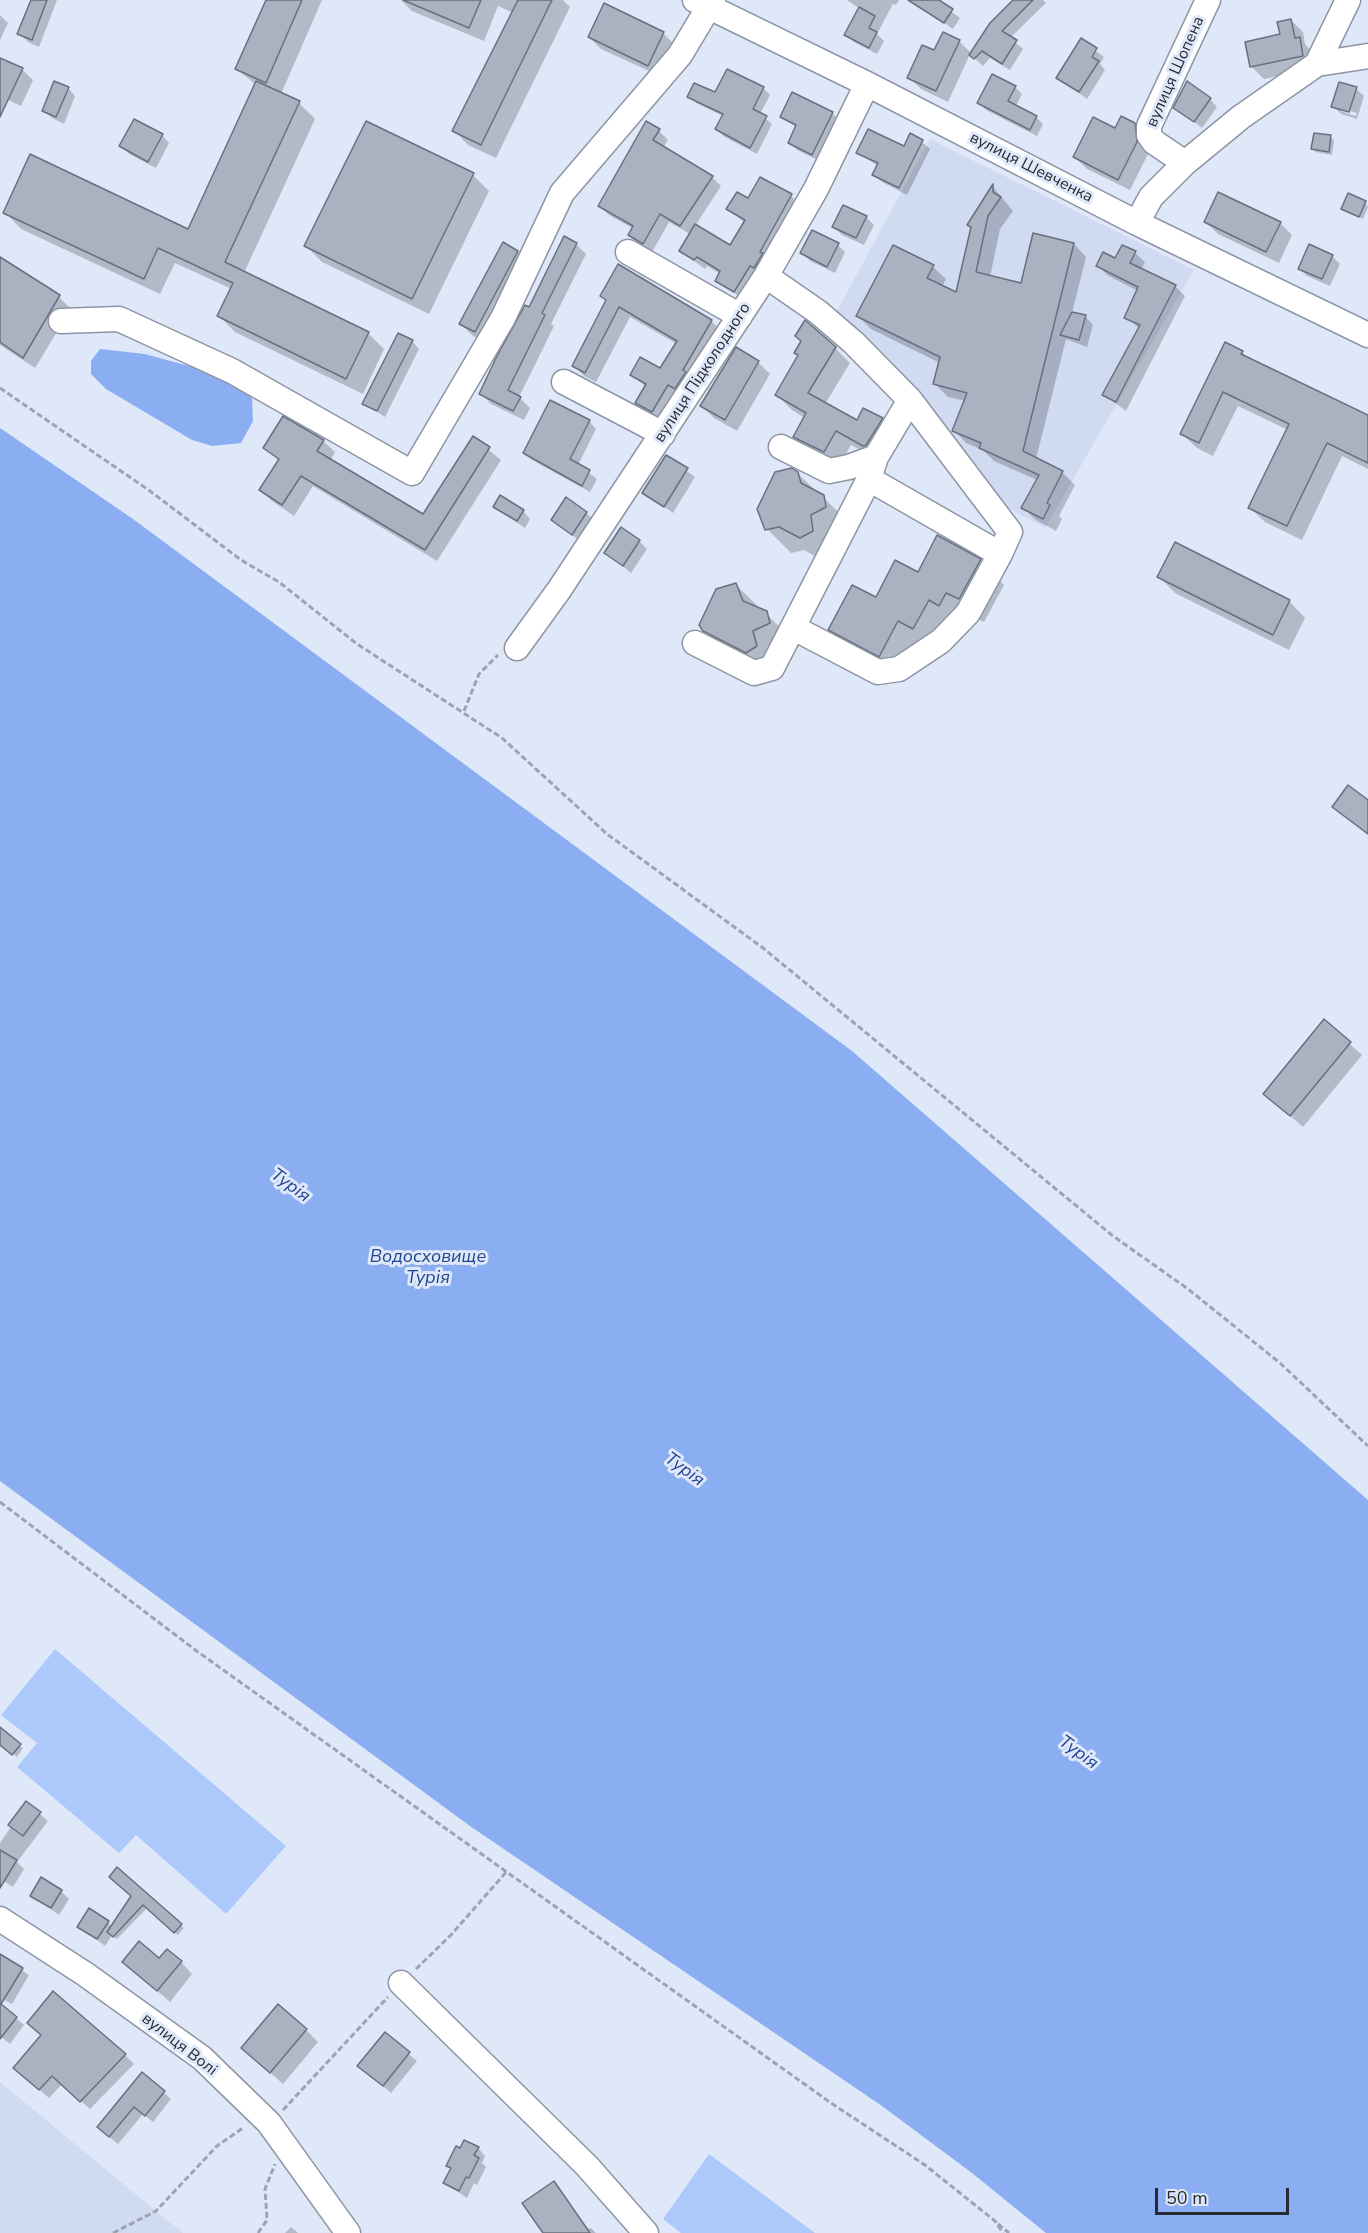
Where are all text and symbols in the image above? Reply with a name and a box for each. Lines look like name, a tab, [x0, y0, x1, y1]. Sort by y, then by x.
street label: вулиця Шопена	[1143, 14, 1209, 130]
street label: вулиця Шевченка	[966, 129, 1096, 207]
street label: вулиця Підколодного	[651, 300, 755, 446]
water label: Турія	[266, 1164, 314, 1208]
water label: Водосховище Турія	[370, 1247, 486, 1290]
water label: Турія	[660, 1448, 708, 1492]
water label: Турія	[1054, 1731, 1102, 1775]
street label: вулиця Волі	[138, 2010, 220, 2080]
scale bar	[1158, 2176, 1292, 2214]
text: 50 m	[1166, 2186, 1208, 2210]

